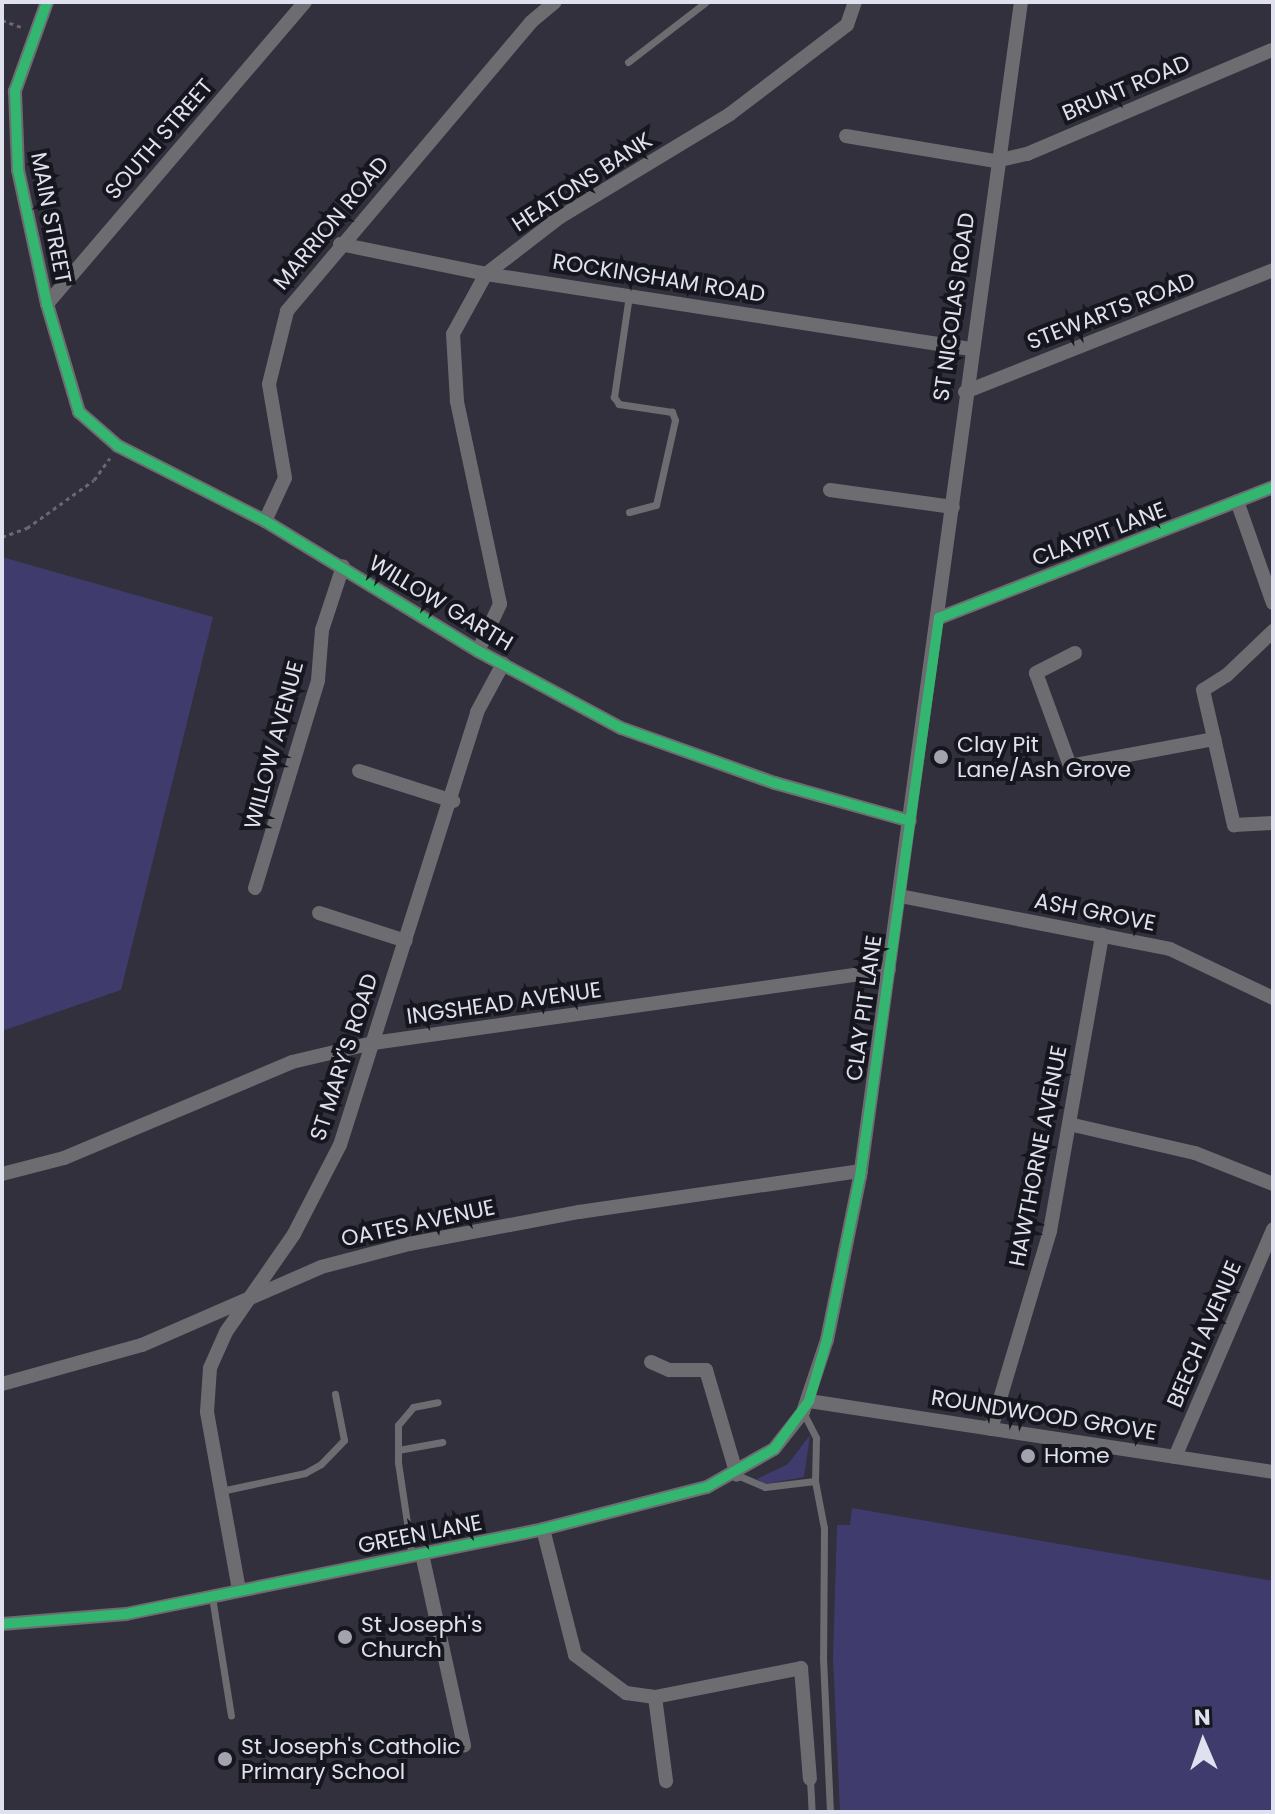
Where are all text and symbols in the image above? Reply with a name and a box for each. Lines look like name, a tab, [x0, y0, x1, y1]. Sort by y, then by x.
street label: BRUNT ROAD	[1058, 49, 1194, 127]
street label: SOUTH STREET	[100, 73, 218, 205]
street label: HEATONS BANK	[507, 127, 657, 237]
street label: MAIN STREET	[25, 150, 77, 286]
street label: MARRION ROAD	[268, 151, 394, 295]
street label: ST NICOLAS ROAD	[928, 211, 980, 403]
street label: ROCKINGHAM ROAD	[551, 248, 767, 308]
street label: STEWARTS ROAD	[1023, 267, 1199, 355]
street label: CLAYPIT LANE	[1028, 496, 1170, 572]
street label: WILLOW GARTH	[364, 550, 518, 656]
street label: WILLOW AVENUE	[239, 658, 309, 832]
place label: Clay Pit Lane/Ash Grove	[957, 731, 1131, 782]
marker: Clay Pit Lane/Ash Grove	[932, 748, 950, 766]
street label: ASH GROVE	[1032, 887, 1158, 937]
street label: CLAY PIT LANE	[841, 933, 887, 1083]
street label: ST MARY'S ROAD	[305, 970, 383, 1144]
street label: INGSHEAD AVENUE	[405, 976, 603, 1030]
street label: HAWTHORNE AVENUE	[1004, 1043, 1072, 1269]
street label: OATES AVENUE	[339, 1194, 497, 1252]
street label: BEECH AVENUE	[1161, 1257, 1247, 1411]
street label: ROUNDWOOD GROVE	[929, 1384, 1159, 1446]
place label: Home	[1044, 1443, 1110, 1469]
marker: Home	[1019, 1447, 1037, 1465]
street label: GREEN LANE	[356, 1509, 484, 1559]
place label: St Joseph's Church	[361, 1611, 483, 1662]
marker: St Joseph's Church	[336, 1628, 354, 1646]
north arrow	[1163, 1702, 1243, 1782]
text: N	[1193, 1702, 1211, 1733]
place label: St Joseph's Catholic Primary School	[241, 1733, 461, 1784]
marker: St Joseph's Catholic Primary School	[216, 1750, 234, 1768]

